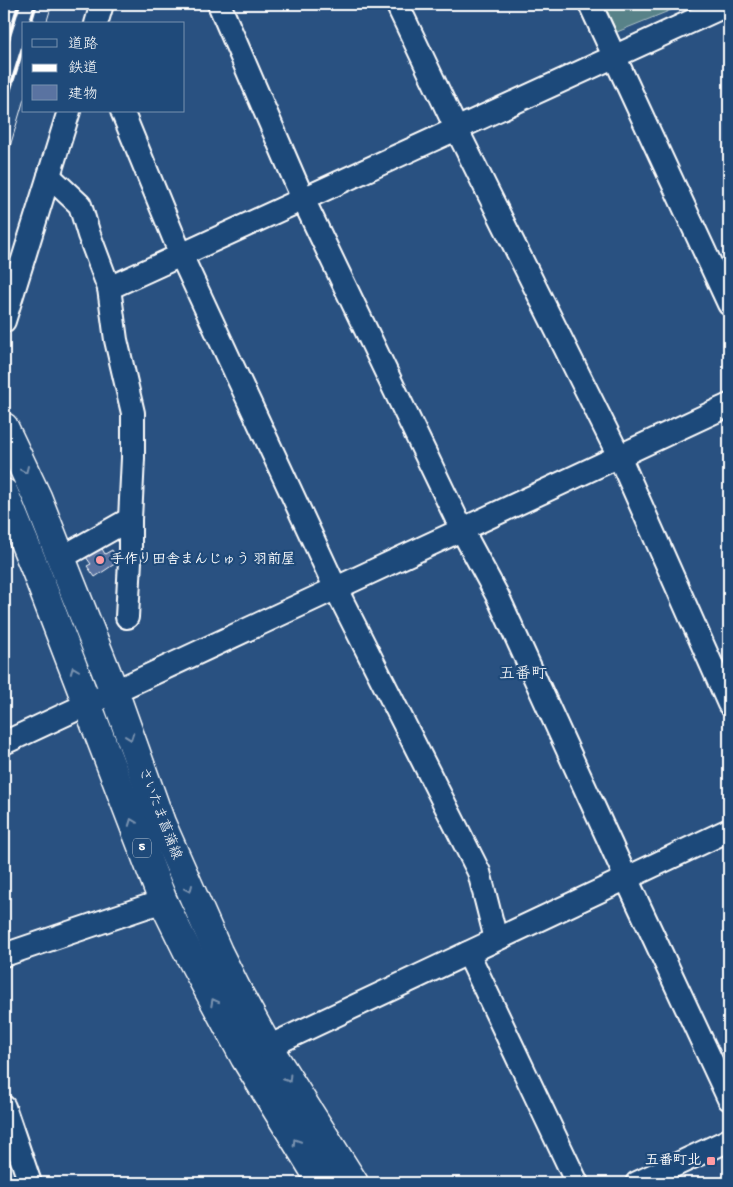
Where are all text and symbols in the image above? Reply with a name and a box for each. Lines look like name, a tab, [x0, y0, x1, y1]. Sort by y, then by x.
legend	[22, 22, 185, 112]
text: 道路	[68, 36, 98, 54]
text: 鉄道	[68, 60, 98, 78]
text: 建物	[68, 86, 98, 104]
one-way arrow	[19, 465, 29, 474]
place label: 手作り田舎まんじゅう 羽前屋	[110, 551, 295, 569]
marker: 手作り田舎まんじゅう 羽前屋	[94, 554, 106, 566]
district label: 五番町	[499, 665, 547, 685]
one-way arrow	[70, 667, 80, 675]
one-way arrow	[124, 733, 134, 741]
street label: さいたま菖蒲線	[134, 765, 184, 863]
one-way arrow	[127, 819, 137, 827]
road number: 5	[133, 838, 151, 858]
one-way arrow	[183, 883, 193, 892]
one-way arrow	[210, 998, 220, 1007]
one-way arrow	[282, 1074, 291, 1083]
one-way arrow	[293, 1138, 303, 1147]
place label: 五番町北	[645, 1153, 701, 1170]
marker: 五番町北	[705, 1155, 717, 1167]

